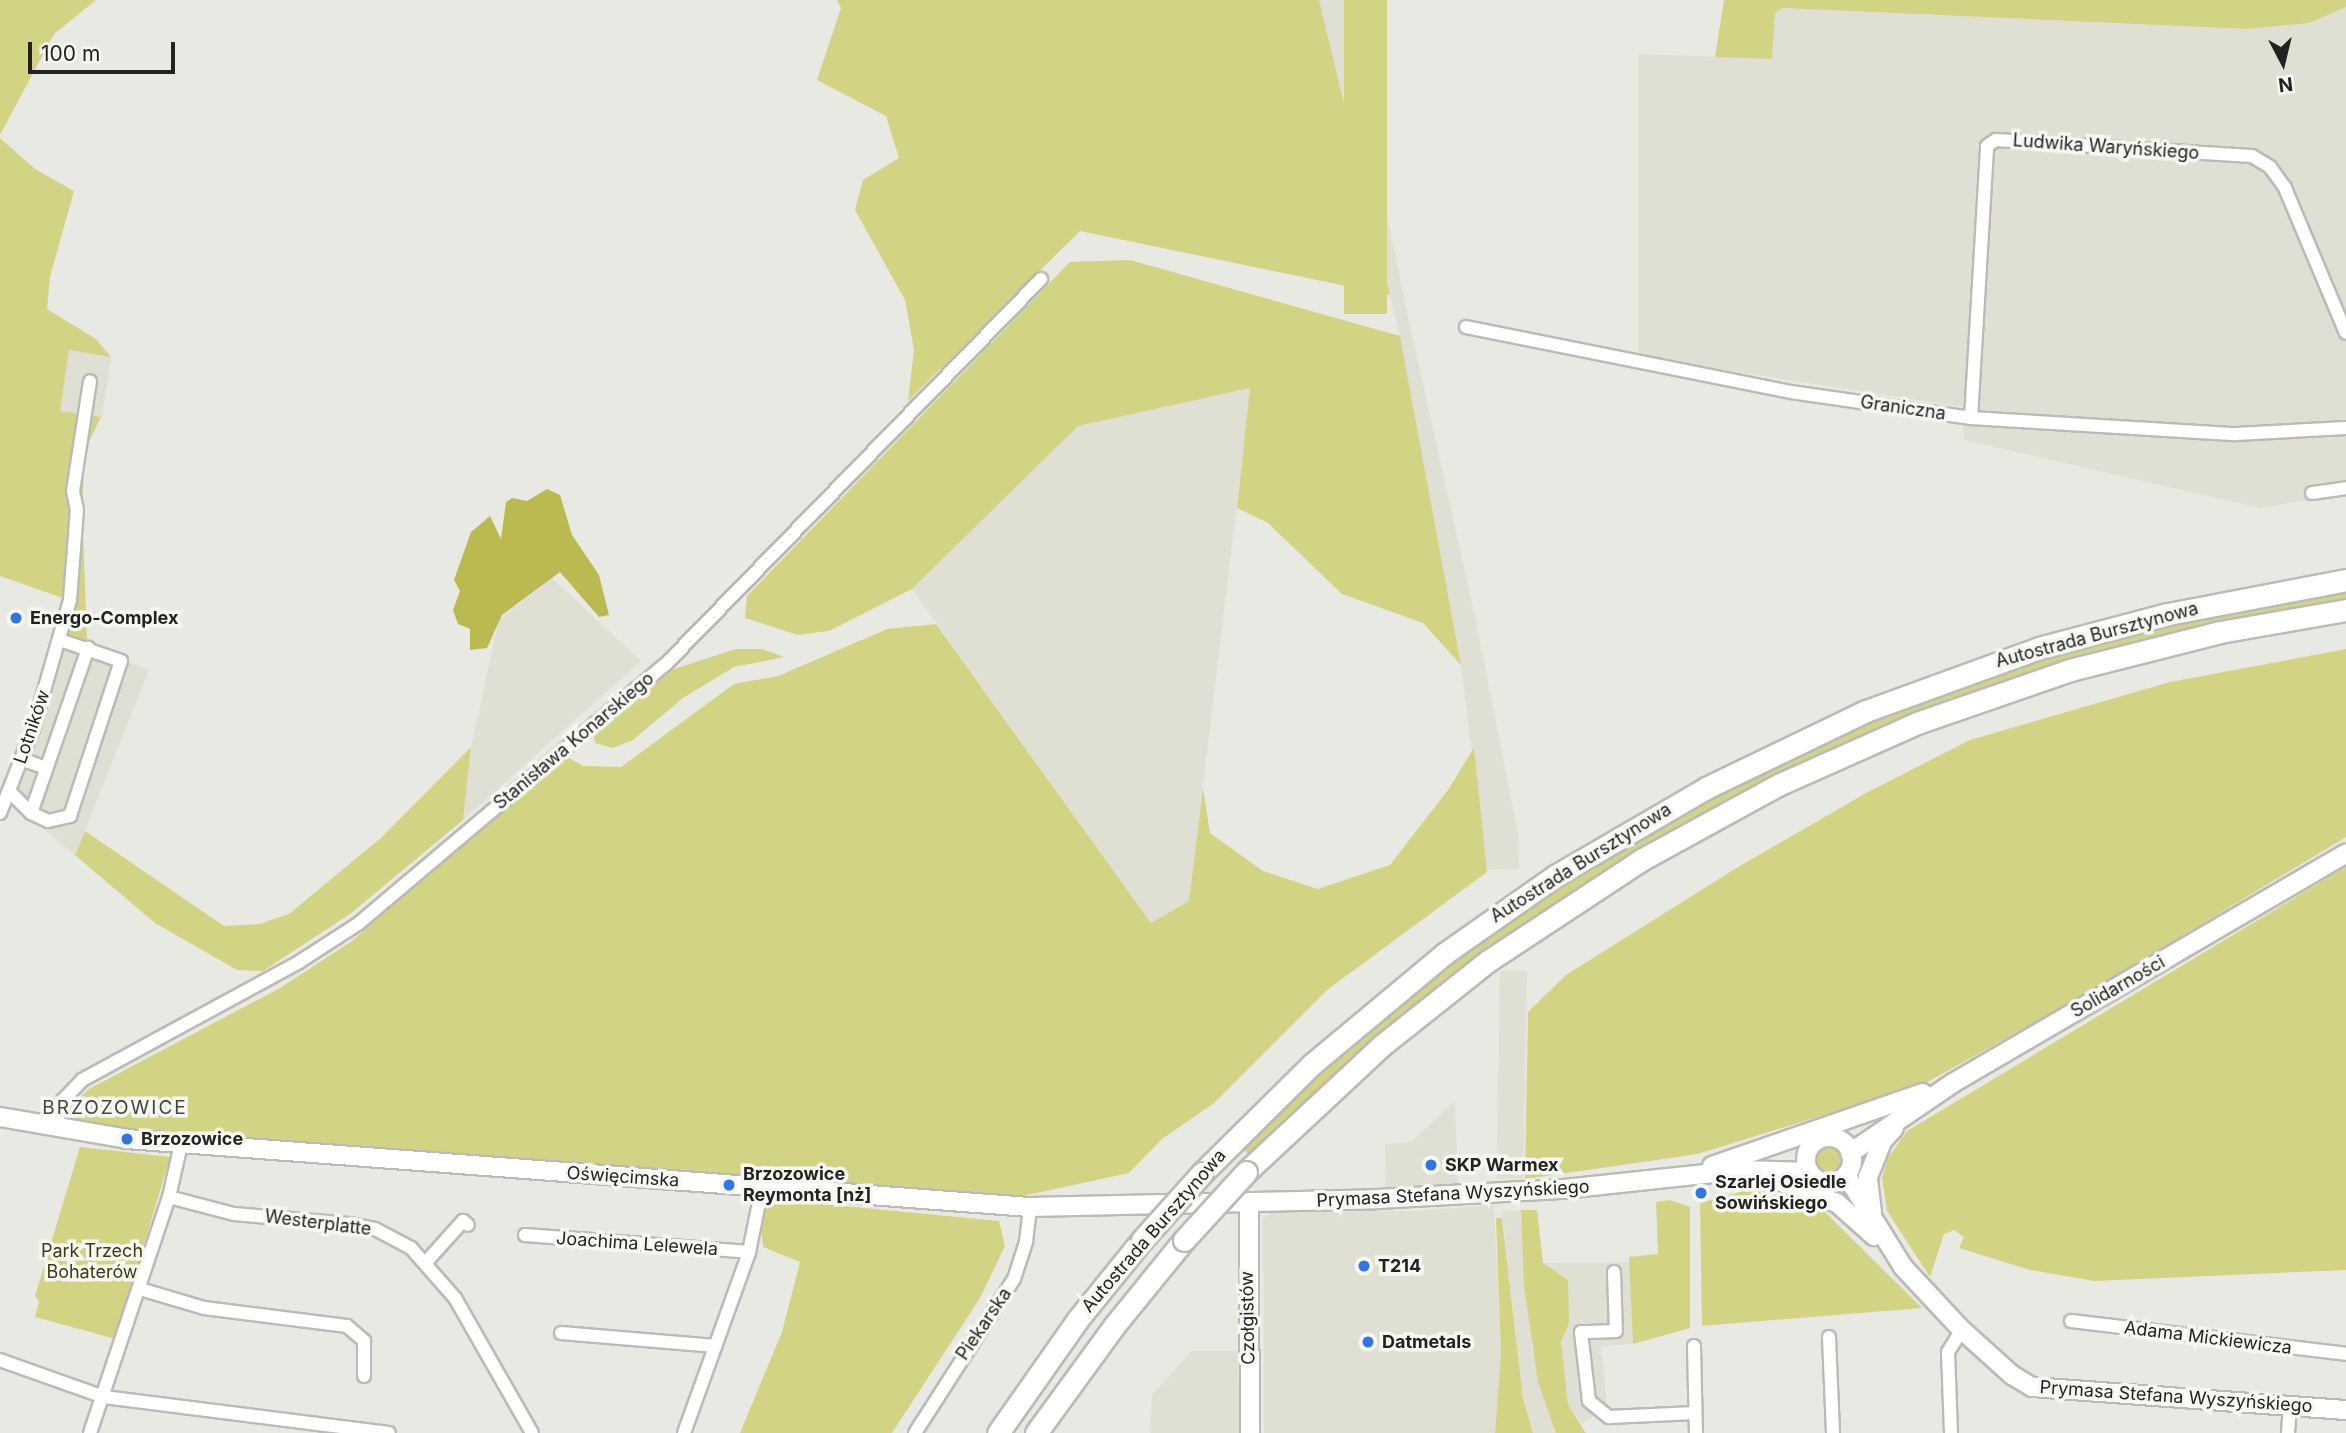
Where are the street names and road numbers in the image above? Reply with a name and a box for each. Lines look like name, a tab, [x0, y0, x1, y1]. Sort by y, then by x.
street label: Ludwika Waryńskiego	[2012, 130, 2200, 164]
street label: Graniczna	[1859, 391, 1947, 425]
street label: Autostrada Bursztynowa	[1993, 598, 2201, 672]
street label: Stanisława Konarskiego	[490, 668, 658, 814]
street label: Lotników	[9, 687, 55, 767]
street label: Autostrada Bursztynowa	[1487, 798, 1675, 928]
street label: Solidarności	[2067, 951, 2169, 1023]
street label: Autostrada Bursztynowa	[1077, 1145, 1231, 1317]
street label: Oświęcimska	[566, 1162, 680, 1192]
street label: Prymasa Stefana Wyszyńskiego	[1316, 1176, 1590, 1212]
street label: Westerplatte	[263, 1206, 373, 1240]
street label: Joachima Lelewela	[555, 1228, 719, 1260]
street label: Czołgistów	[1236, 1271, 1260, 1365]
street label: Piekarska	[952, 1284, 1016, 1364]
street label: Adama Mickiewicza	[2123, 1317, 2293, 1359]
street label: Prymasa Stefana Wyszyńskiego	[2039, 1377, 2313, 1417]

